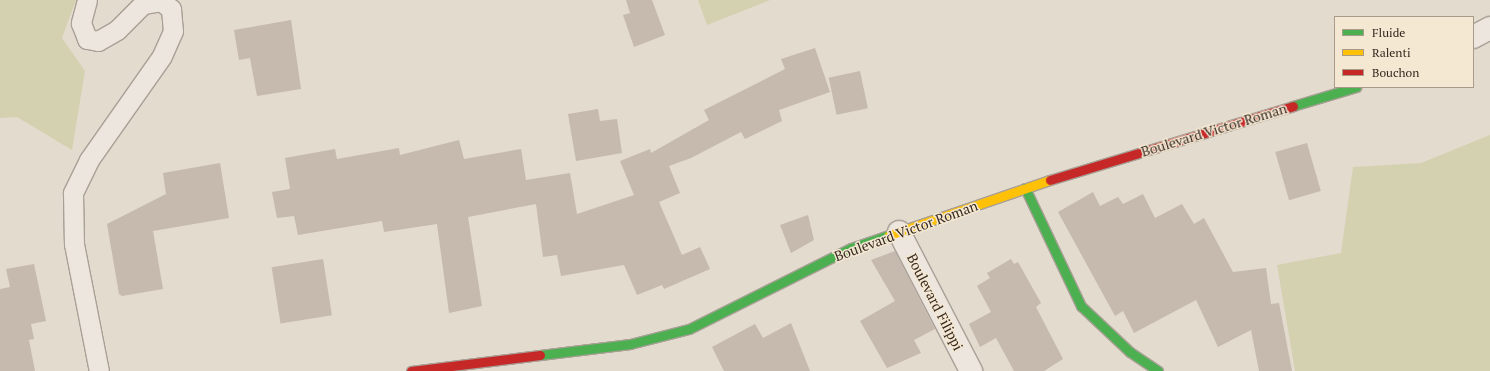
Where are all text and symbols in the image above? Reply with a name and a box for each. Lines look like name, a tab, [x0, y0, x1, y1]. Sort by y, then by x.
legend	[1334, 16, 1474, 88]
text: Fluide	[1372, 25, 1405, 40]
text: Ralenti	[1372, 45, 1411, 60]
text: Bouchon	[1372, 65, 1419, 80]
street label: Boulevard Victor Roman	[1139, 100, 1289, 160]
street label: Boulevard Victor Roman	[832, 197, 980, 265]
street label: Boulevard Filippi	[903, 251, 967, 353]

